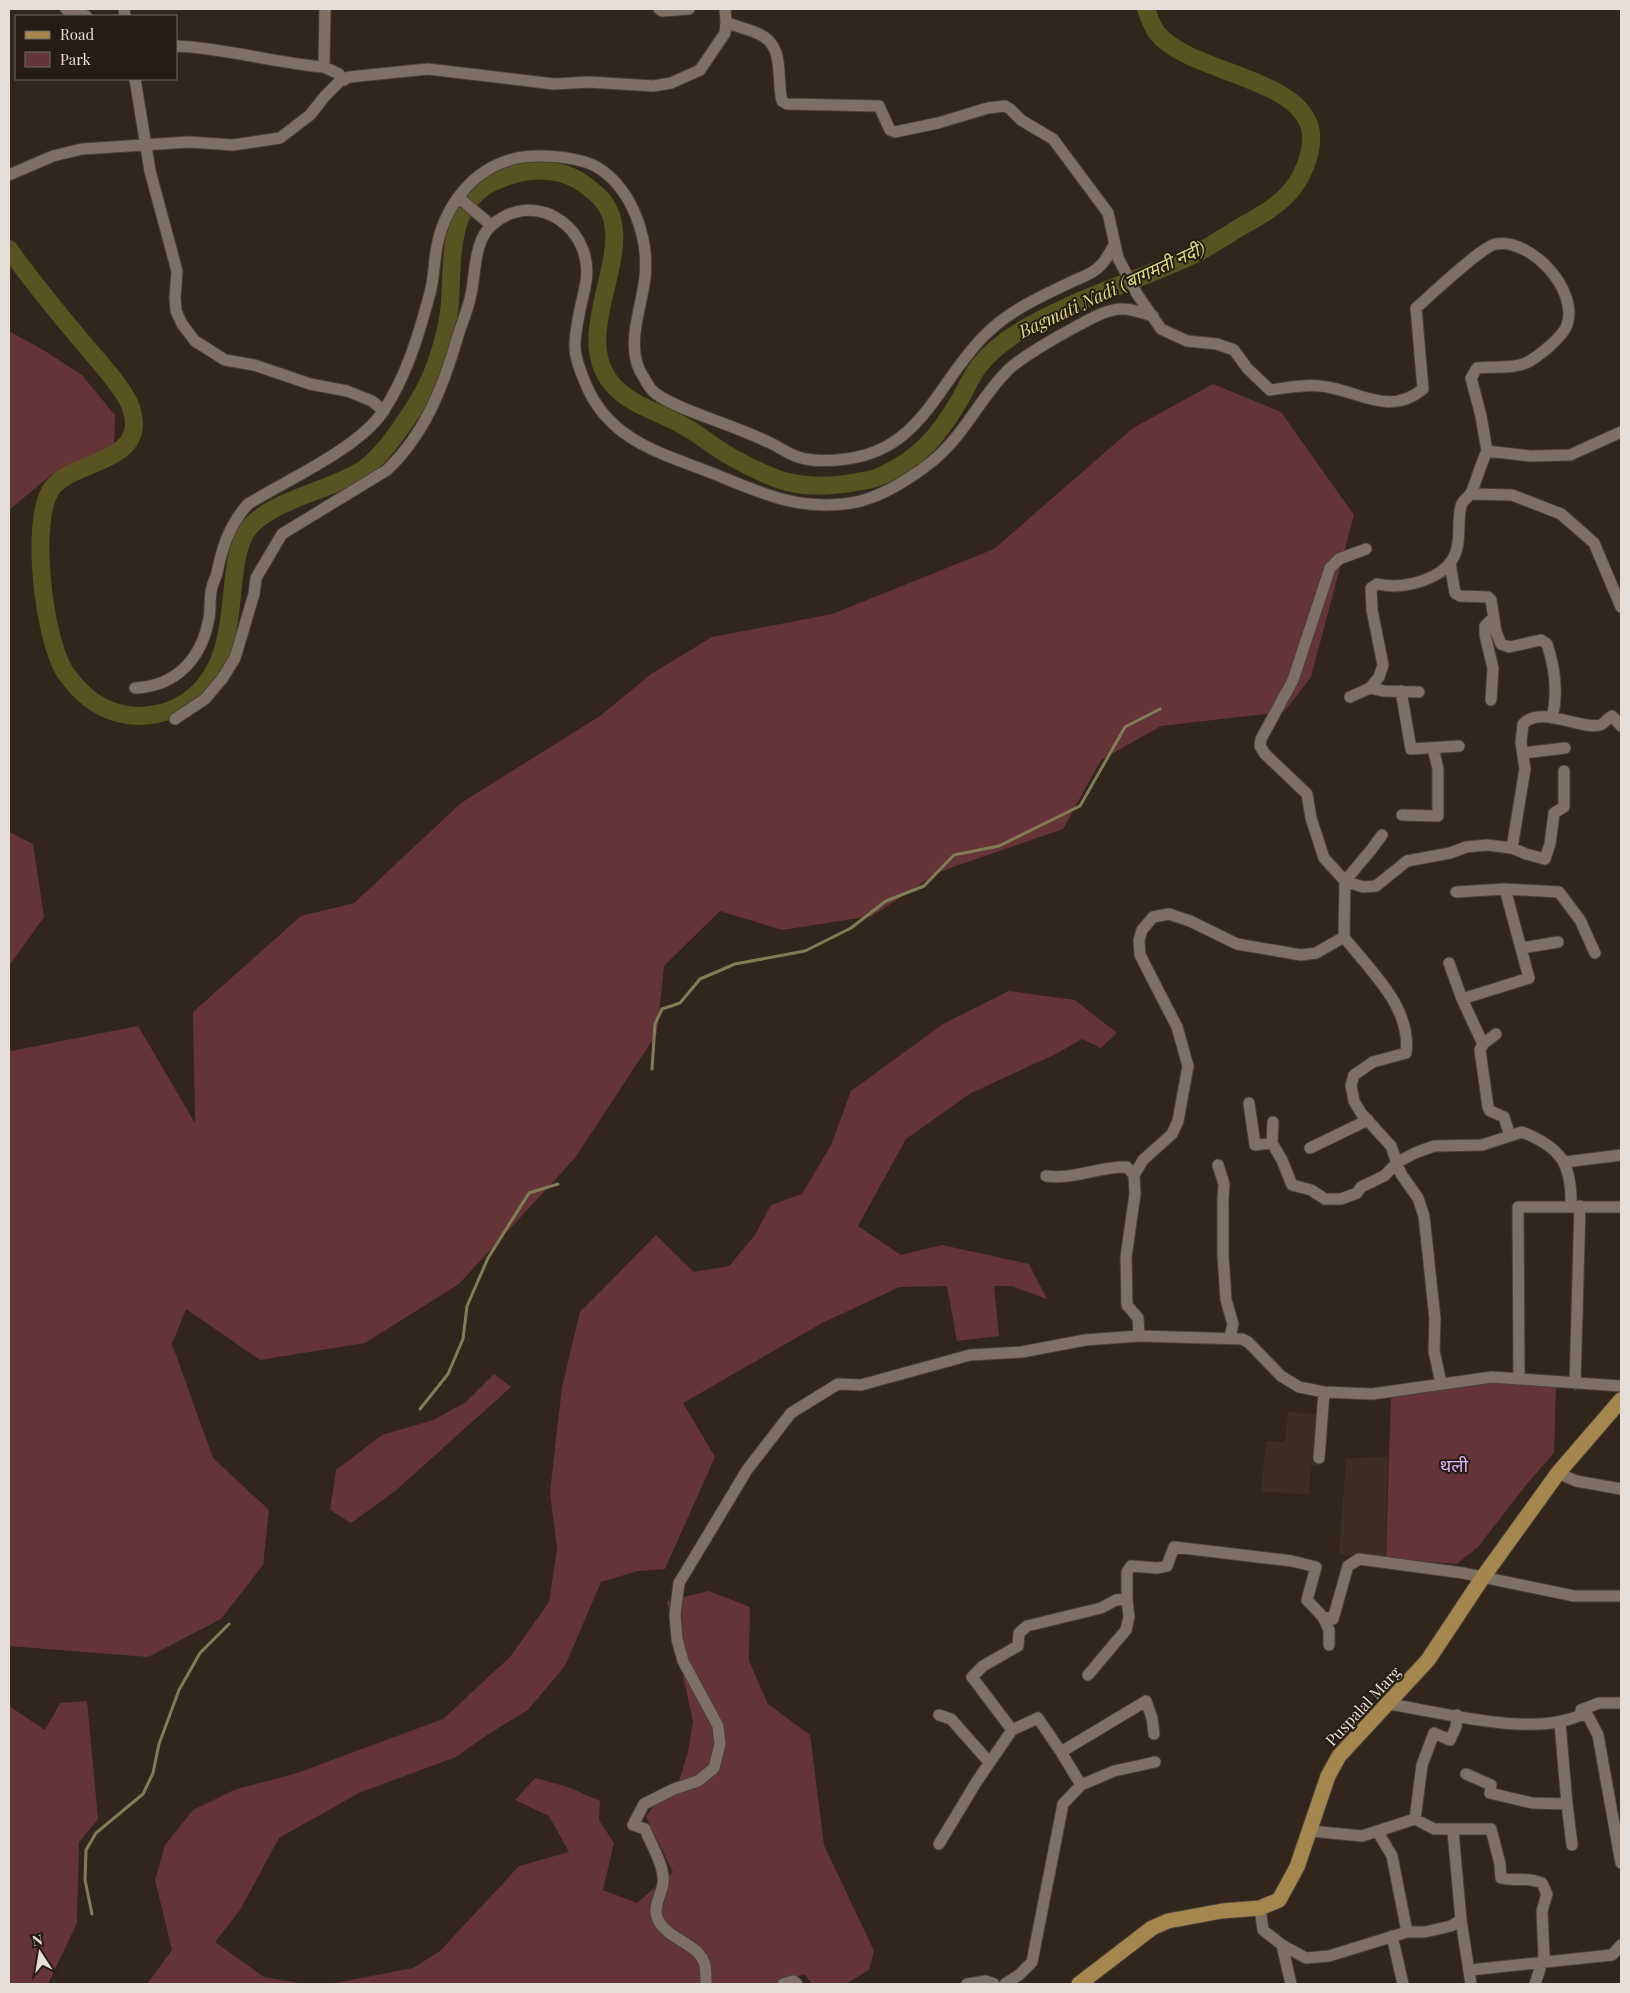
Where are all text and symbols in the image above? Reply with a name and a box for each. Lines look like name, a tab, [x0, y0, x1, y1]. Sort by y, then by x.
legend	[15, 15, 178, 80]
text: Road	[60, 24, 94, 44]
text: Park	[60, 49, 92, 69]
water label: Bagmati Nadi (बागमती नदी)	[1013, 235, 1209, 343]
district label: थली	[1440, 1453, 1469, 1477]
street label: Puspalal Marg	[1320, 1661, 1405, 1750]
north arrow	[15, 1928, 65, 1978]
text: N	[30, 1929, 44, 1950]

